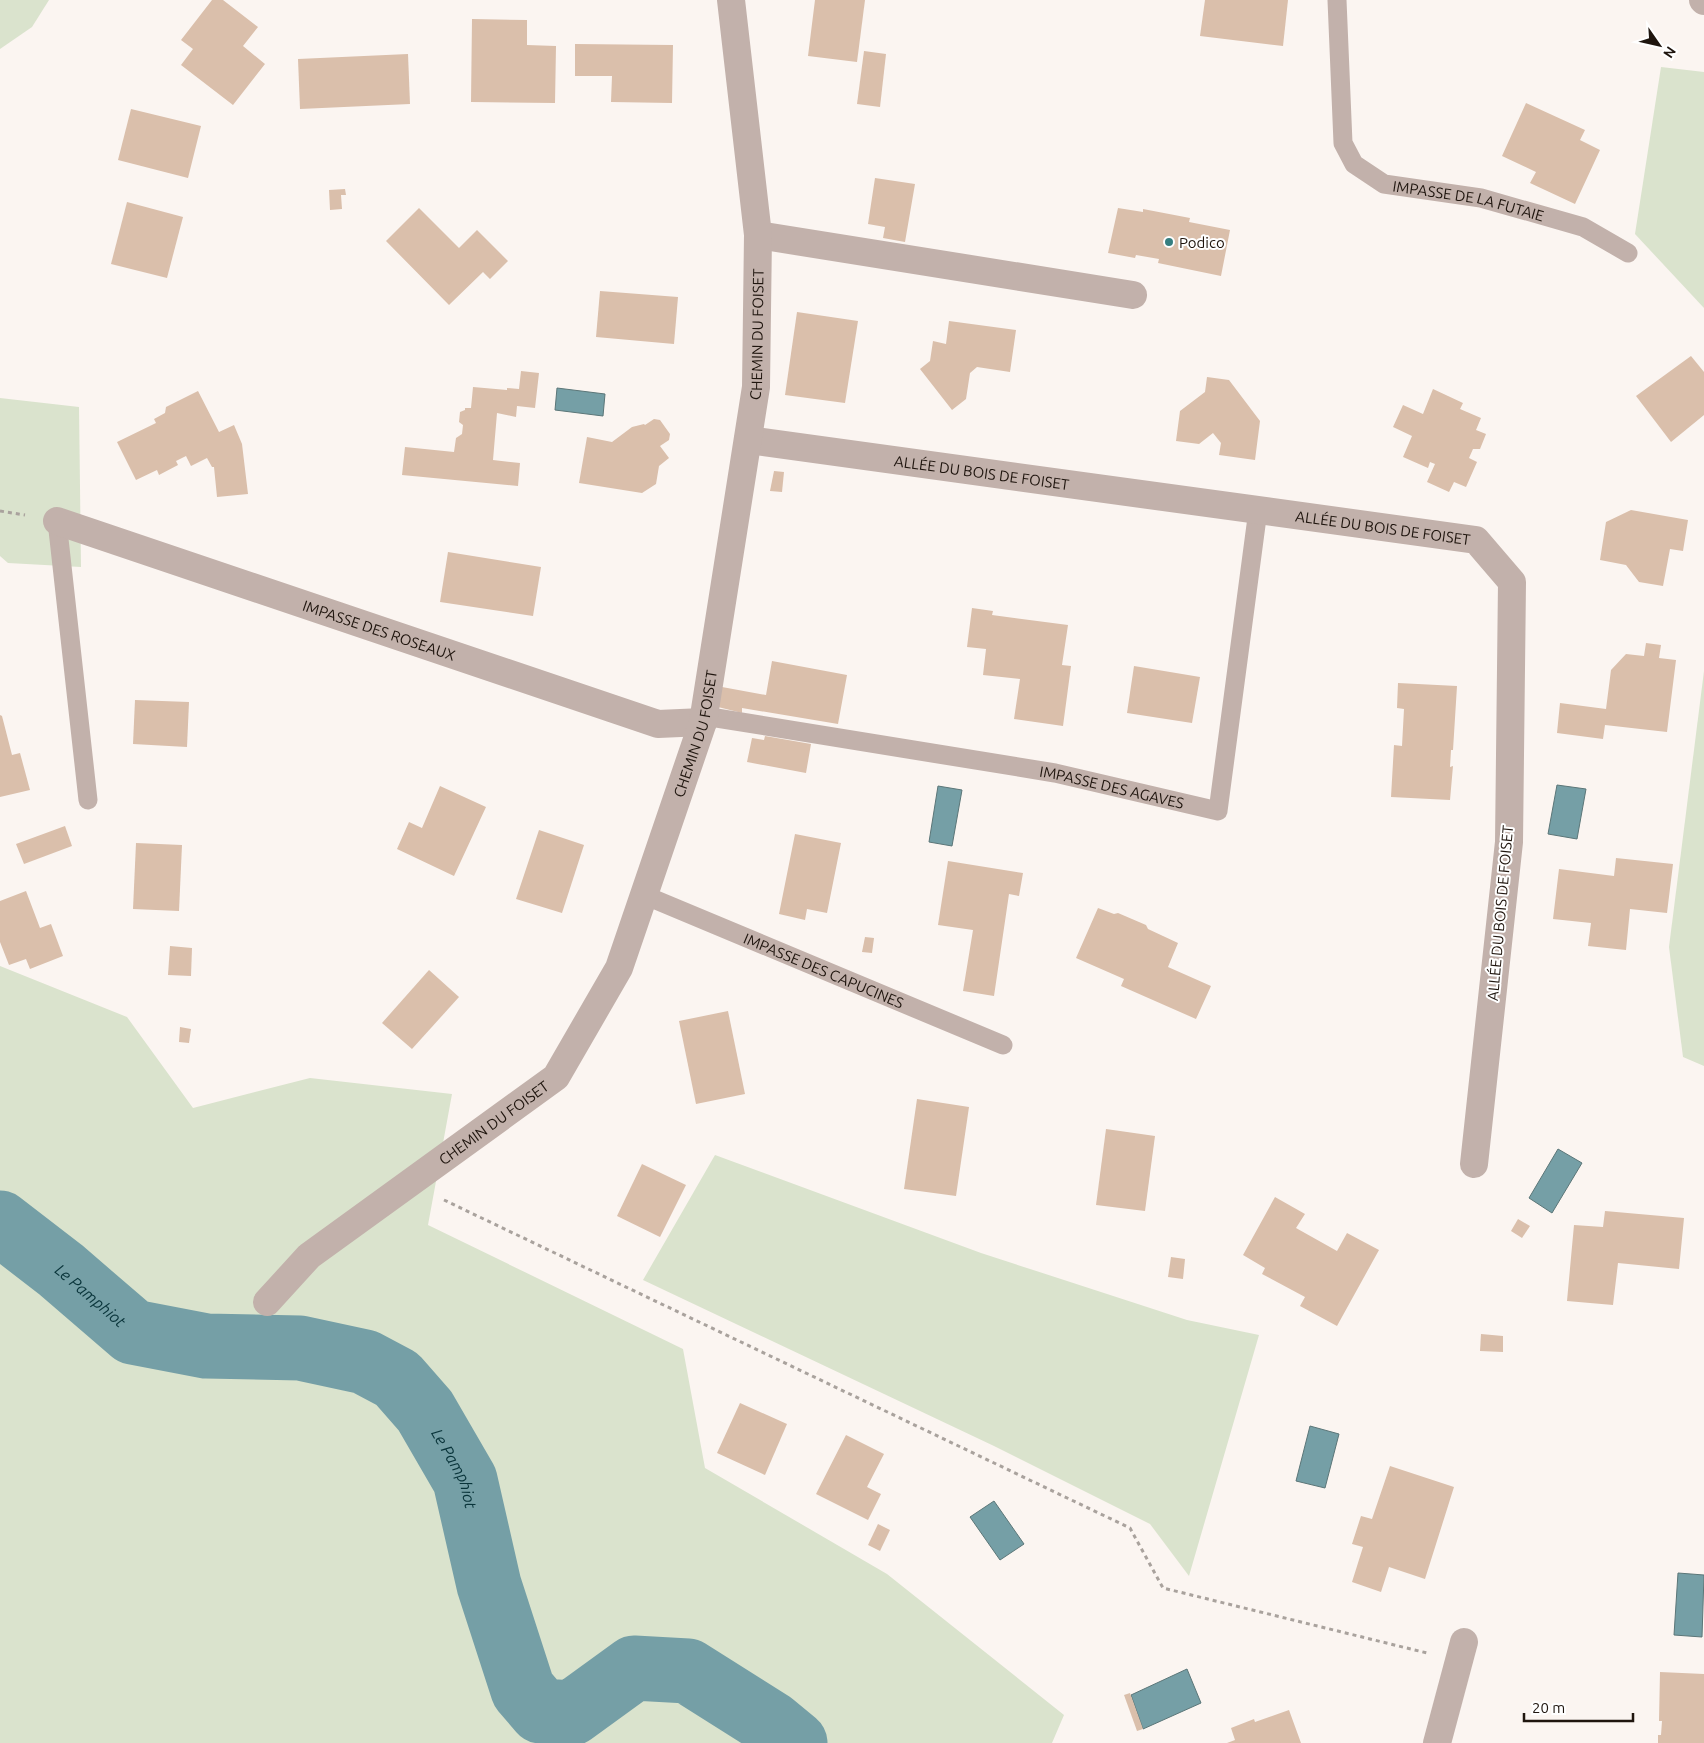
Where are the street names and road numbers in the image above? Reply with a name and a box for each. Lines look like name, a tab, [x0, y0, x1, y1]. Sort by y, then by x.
street label: IMPASSE DE LA FUTAIE	[1392, 177, 1546, 224]
street label: CHEMIN DU FOISET	[746, 268, 766, 401]
street label: ALLÉE DU BOIS DE FOISET	[893, 452, 1071, 493]
street label: ALLÉE DU BOIS DE FOISET	[1294, 507, 1472, 548]
street label: IMPASSE DES ROSEAUX	[301, 596, 458, 663]
street label: CHEMIN DU FOISET	[669, 668, 720, 799]
street label: IMPASSE DES AGAVES	[1038, 762, 1186, 811]
street label: ALLÉE DU BOIS DE FOISET	[1484, 824, 1516, 1002]
street label: IMPASSE DES CAPUCINES	[741, 929, 907, 1011]
street label: CHEMIN DU FOISET	[435, 1077, 552, 1168]

